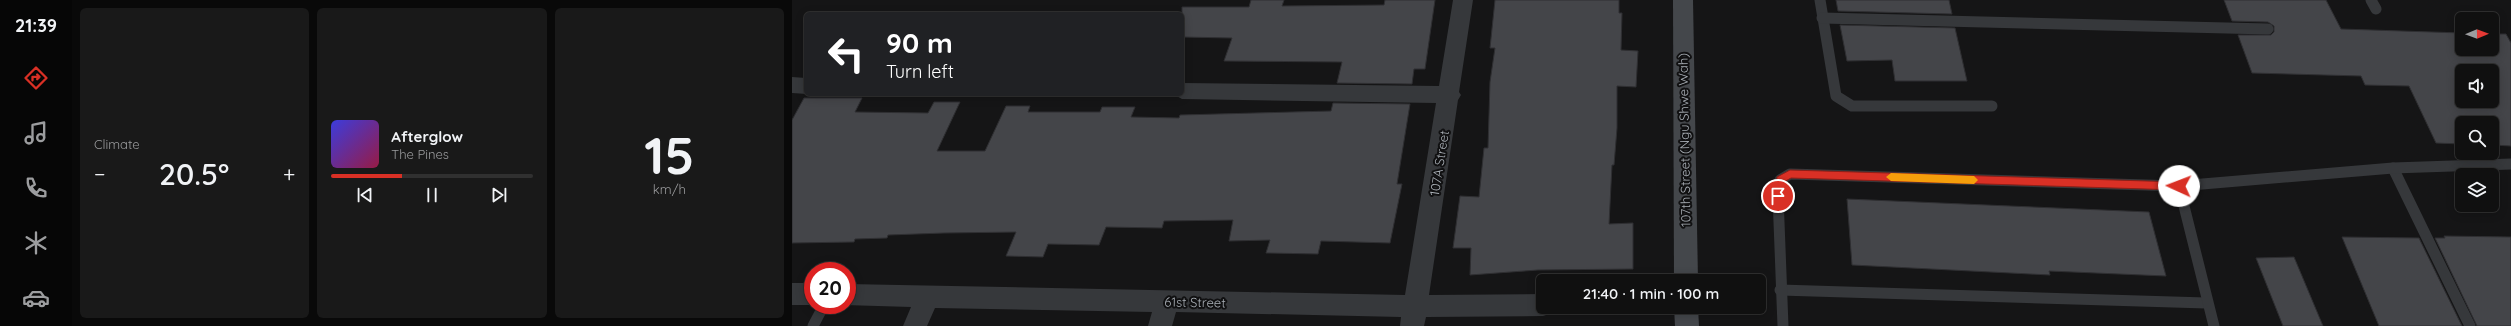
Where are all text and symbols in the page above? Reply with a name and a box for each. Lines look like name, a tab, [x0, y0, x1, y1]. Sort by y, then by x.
north arrow	[2455, 12, 2499, 56]
map controls	[2455, 12, 2499, 212]
text: 21:39	[15, 14, 57, 37]
text: 90 m	[886, 25, 953, 60]
icon: left	[820, 28, 872, 80]
street label: 107th Street (Ngu Shwe Wah)	[1674, 53, 1694, 227]
text: Turn left	[886, 60, 954, 83]
icon: directions	[22, 64, 50, 92]
button: sound	[2455, 64, 2499, 108]
button: search	[2455, 116, 2499, 160]
icon: music	[22, 119, 50, 147]
text: 15	[644, 122, 694, 187]
text: Afterglow	[391, 127, 463, 146]
street label: 107A Street	[1426, 129, 1452, 197]
text: Climate	[94, 136, 140, 152]
text: The Pines	[391, 146, 449, 162]
text: 20.5°	[159, 155, 229, 193]
text: −	[94, 160, 105, 188]
text: +	[283, 160, 295, 188]
position arrow	[2158, 165, 2200, 207]
button: layers	[2455, 168, 2499, 212]
icon: phone	[22, 174, 50, 202]
pin	[1761, 179, 1795, 213]
text: km/h	[653, 181, 686, 197]
icon: previous	[354, 184, 376, 206]
icon: pause	[421, 184, 443, 206]
icon: next	[488, 184, 510, 206]
icon: arrive	[1767, 185, 1789, 207]
icon: climate	[22, 229, 50, 257]
speed limit sign: 20	[804, 262, 856, 314]
icon: car	[22, 284, 50, 312]
text: 21:40 · 1 min · 100 m	[1583, 284, 1719, 303]
street label: 61st Street	[1164, 293, 1226, 311]

